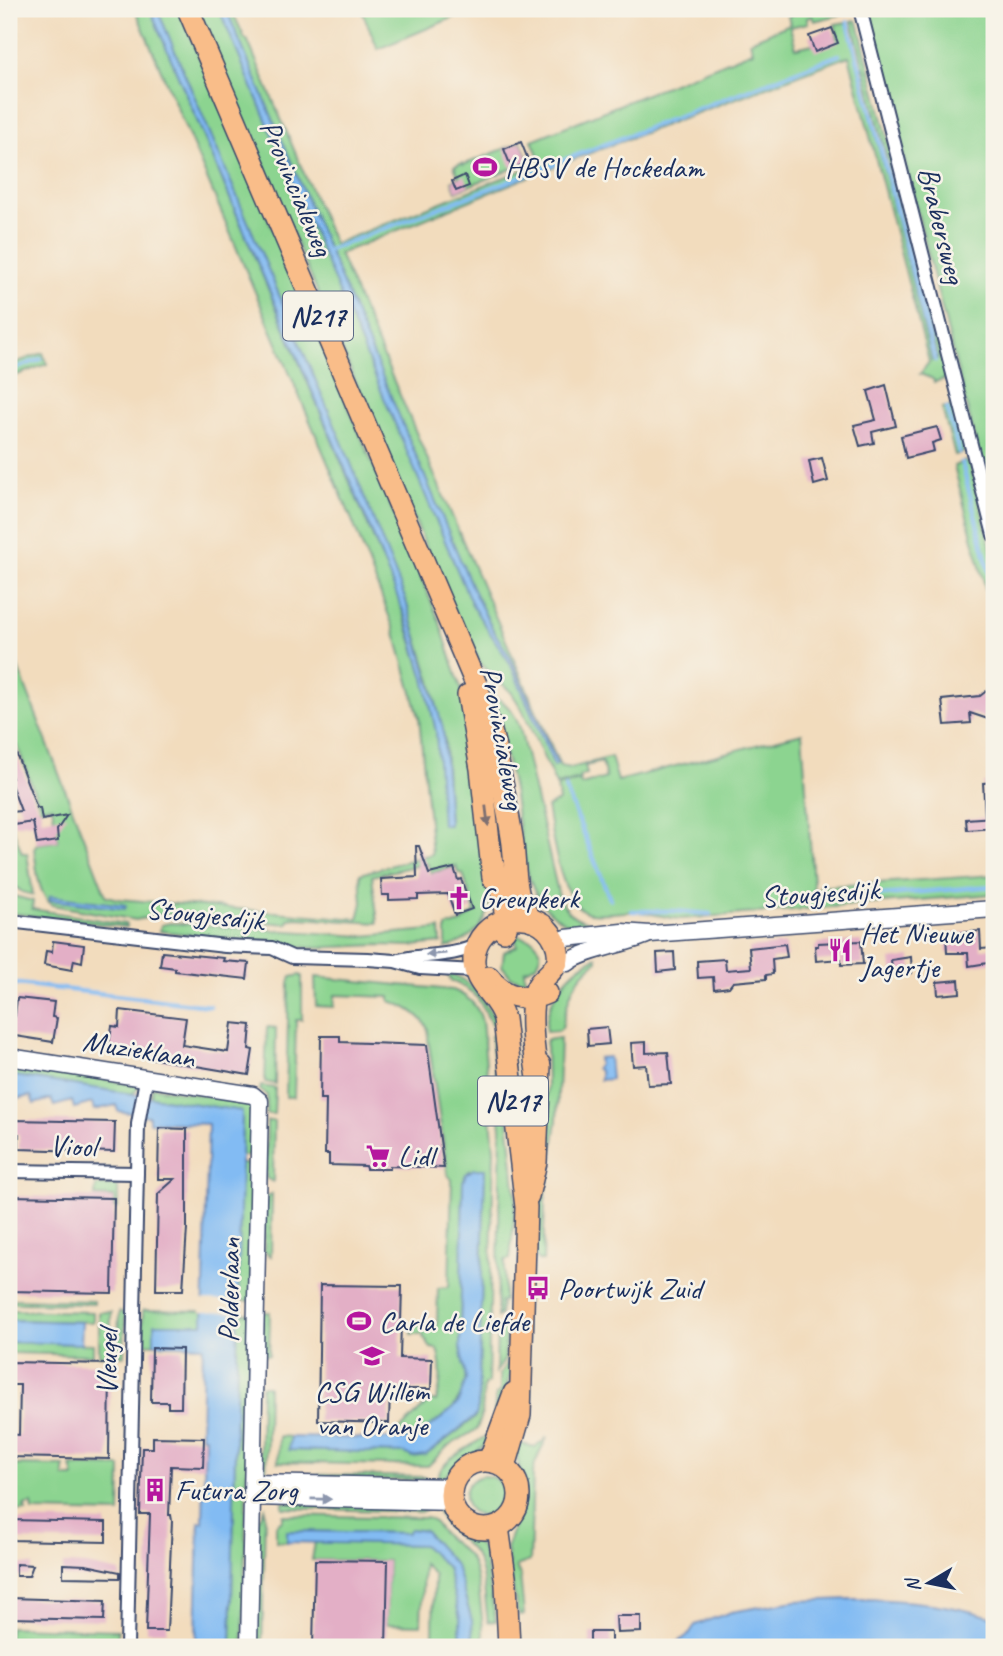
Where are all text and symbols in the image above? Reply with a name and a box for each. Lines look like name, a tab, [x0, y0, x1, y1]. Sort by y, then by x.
street label: Provincialeweg	[251, 114, 343, 263]
place label: HBSV de Hockedam	[505, 148, 705, 186]
sports icon: HBSV de Hockedam	[471, 153, 499, 181]
street label: Brabersweg	[909, 163, 975, 290]
road number: N217	[283, 292, 353, 340]
street label: Provincialeweg	[472, 664, 534, 814]
one-way arrow	[482, 806, 493, 828]
street label: Stougjesdijk	[760, 870, 882, 916]
place label: Greupkerk	[479, 879, 581, 917]
church icon: Greupkerk	[445, 884, 473, 912]
street label: Stougjesdijk	[144, 889, 268, 939]
place label: Het Nieuwe Jagertje	[858, 914, 975, 986]
restaurant icon: Het Nieuwe Jagertje	[826, 936, 854, 964]
one-way arrow	[425, 949, 447, 960]
street label: Muzieklaan	[80, 1021, 199, 1077]
road number: N217	[478, 1076, 548, 1126]
street label: Viool	[49, 1127, 102, 1165]
place label: Lidl	[398, 1137, 438, 1175]
supermarket icon: Lidl	[364, 1142, 392, 1170]
street label: Polderlaan	[209, 1237, 249, 1343]
place label: Poortwijk Zuid	[558, 1269, 706, 1307]
bus stop icon: Poortwijk Zuid	[524, 1274, 552, 1302]
place label: Carla de Liefde	[379, 1302, 531, 1340]
sports icon: Carla de Liefde	[345, 1307, 373, 1335]
street label: Vleugel	[87, 1324, 127, 1395]
school or university icon: CSG Willem van Oranje	[358, 1342, 386, 1370]
place label: CSG Willem van Oranje	[315, 1372, 431, 1444]
place label: Futura Zorg	[175, 1471, 299, 1509]
building icon: Futura Zorg	[141, 1476, 169, 1504]
one-way arrow	[310, 1493, 332, 1505]
north arrow	[894, 1548, 964, 1618]
text: N	[900, 1575, 926, 1594]

